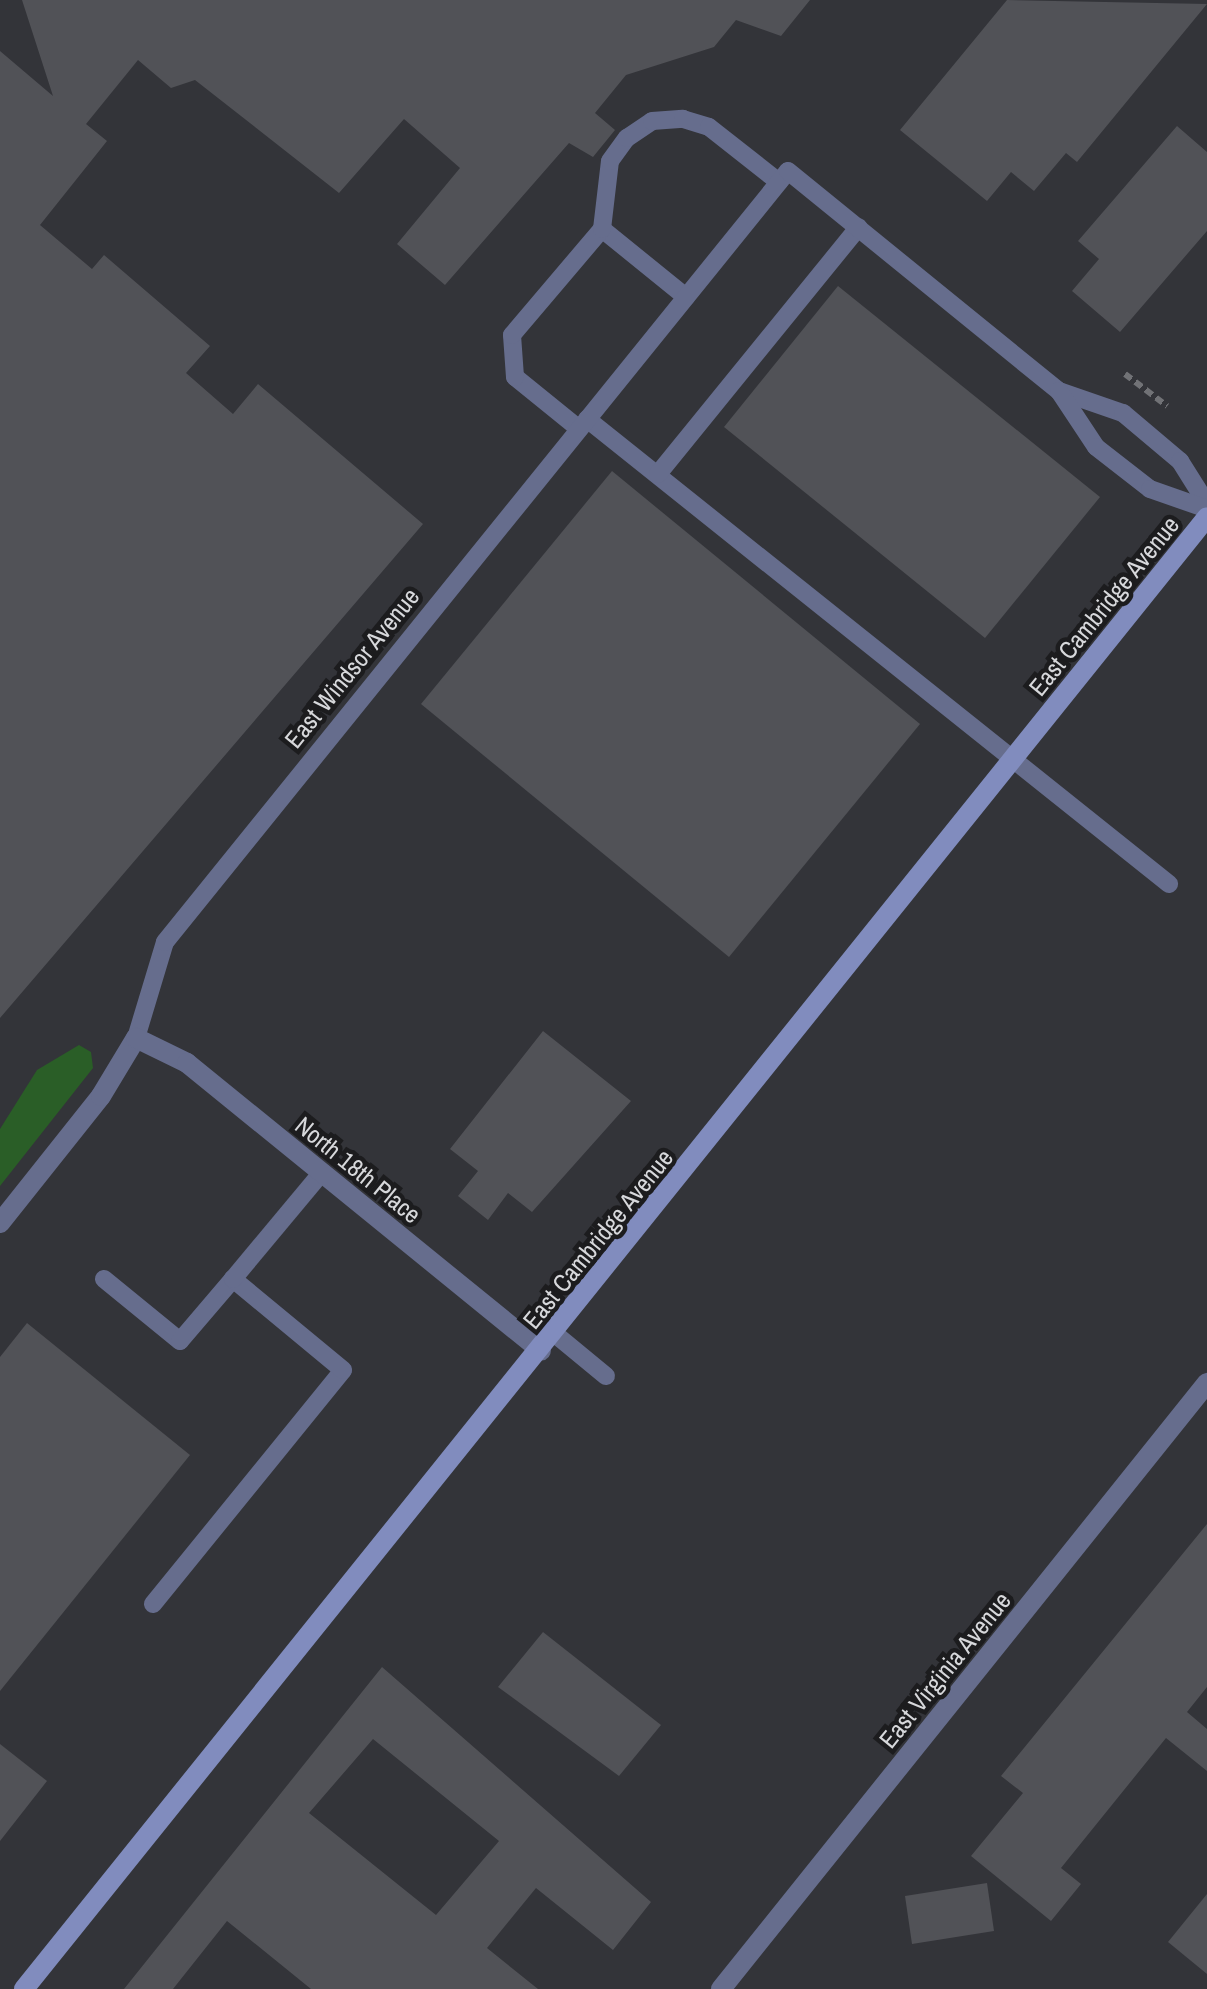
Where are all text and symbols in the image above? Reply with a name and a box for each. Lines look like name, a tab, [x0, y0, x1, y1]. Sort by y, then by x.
street label: East Cambridge Avenue	[1022, 510, 1186, 702]
street label: East Windsor Avenue	[278, 582, 426, 754]
street label: North 18th Place	[289, 1110, 427, 1230]
street label: East Cambridge Avenue	[516, 1143, 680, 1335]
street label: East Virginia Avenue	[873, 1586, 1017, 1754]

